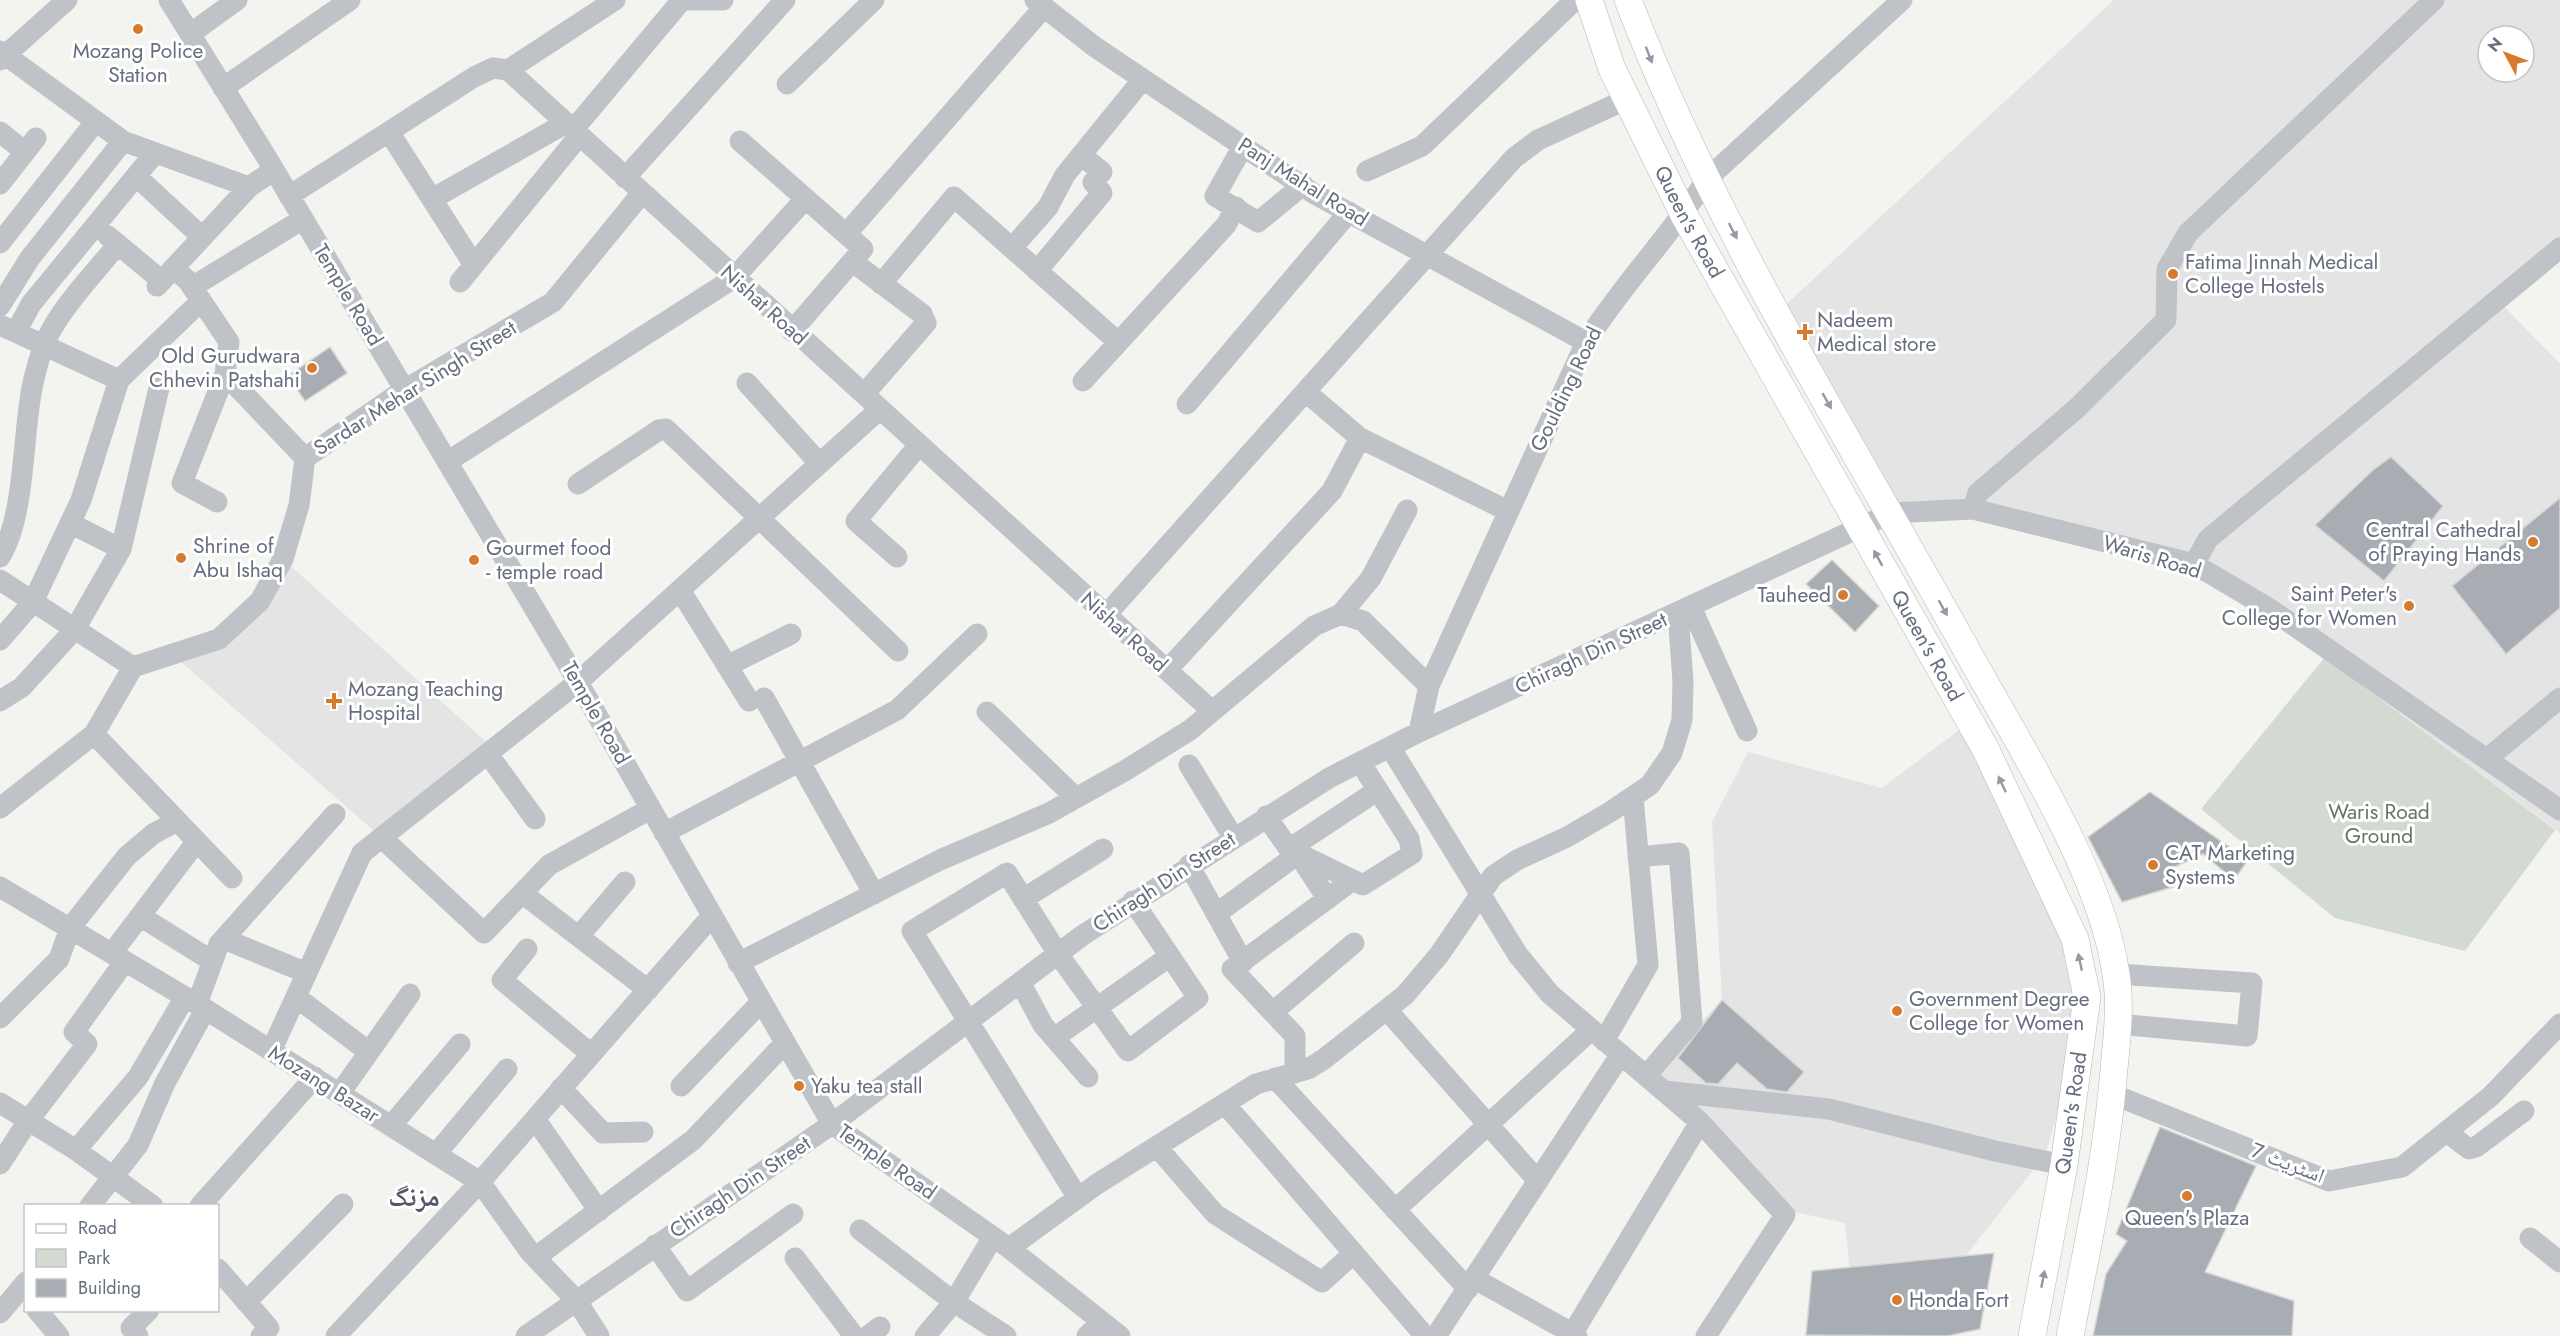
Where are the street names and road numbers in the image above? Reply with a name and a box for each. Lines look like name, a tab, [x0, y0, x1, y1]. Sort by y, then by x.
street label: Panj Mahal Road	[1232, 130, 1374, 234]
street label: Queen's Road	[1647, 161, 1732, 284]
street label: Temple Road	[306, 238, 390, 352]
street label: Nishat Road	[714, 258, 814, 352]
street label: Sardar Mehar Singh Street	[308, 313, 522, 463]
street label: Goulding Road	[1523, 321, 1609, 457]
street label: Waris Road	[2099, 528, 2205, 586]
street label: Queen's Road	[1884, 584, 1971, 707]
street label: Nishat Road	[1074, 585, 1174, 679]
street label: Chiragh Din Street	[1510, 605, 1672, 701]
street label: Temple Road	[554, 656, 638, 770]
street label: Chiragh Din Street	[1087, 825, 1241, 939]
street label: Mozang Bazar	[263, 1038, 386, 1131]
street label: Queen's Road	[2048, 1050, 2094, 1176]
street label: Temple Road	[832, 1117, 942, 1207]
street label: Chiragh Din Street	[663, 1129, 817, 1245]
street label: اسٹریٹ 7	[2247, 1135, 2329, 1191]

